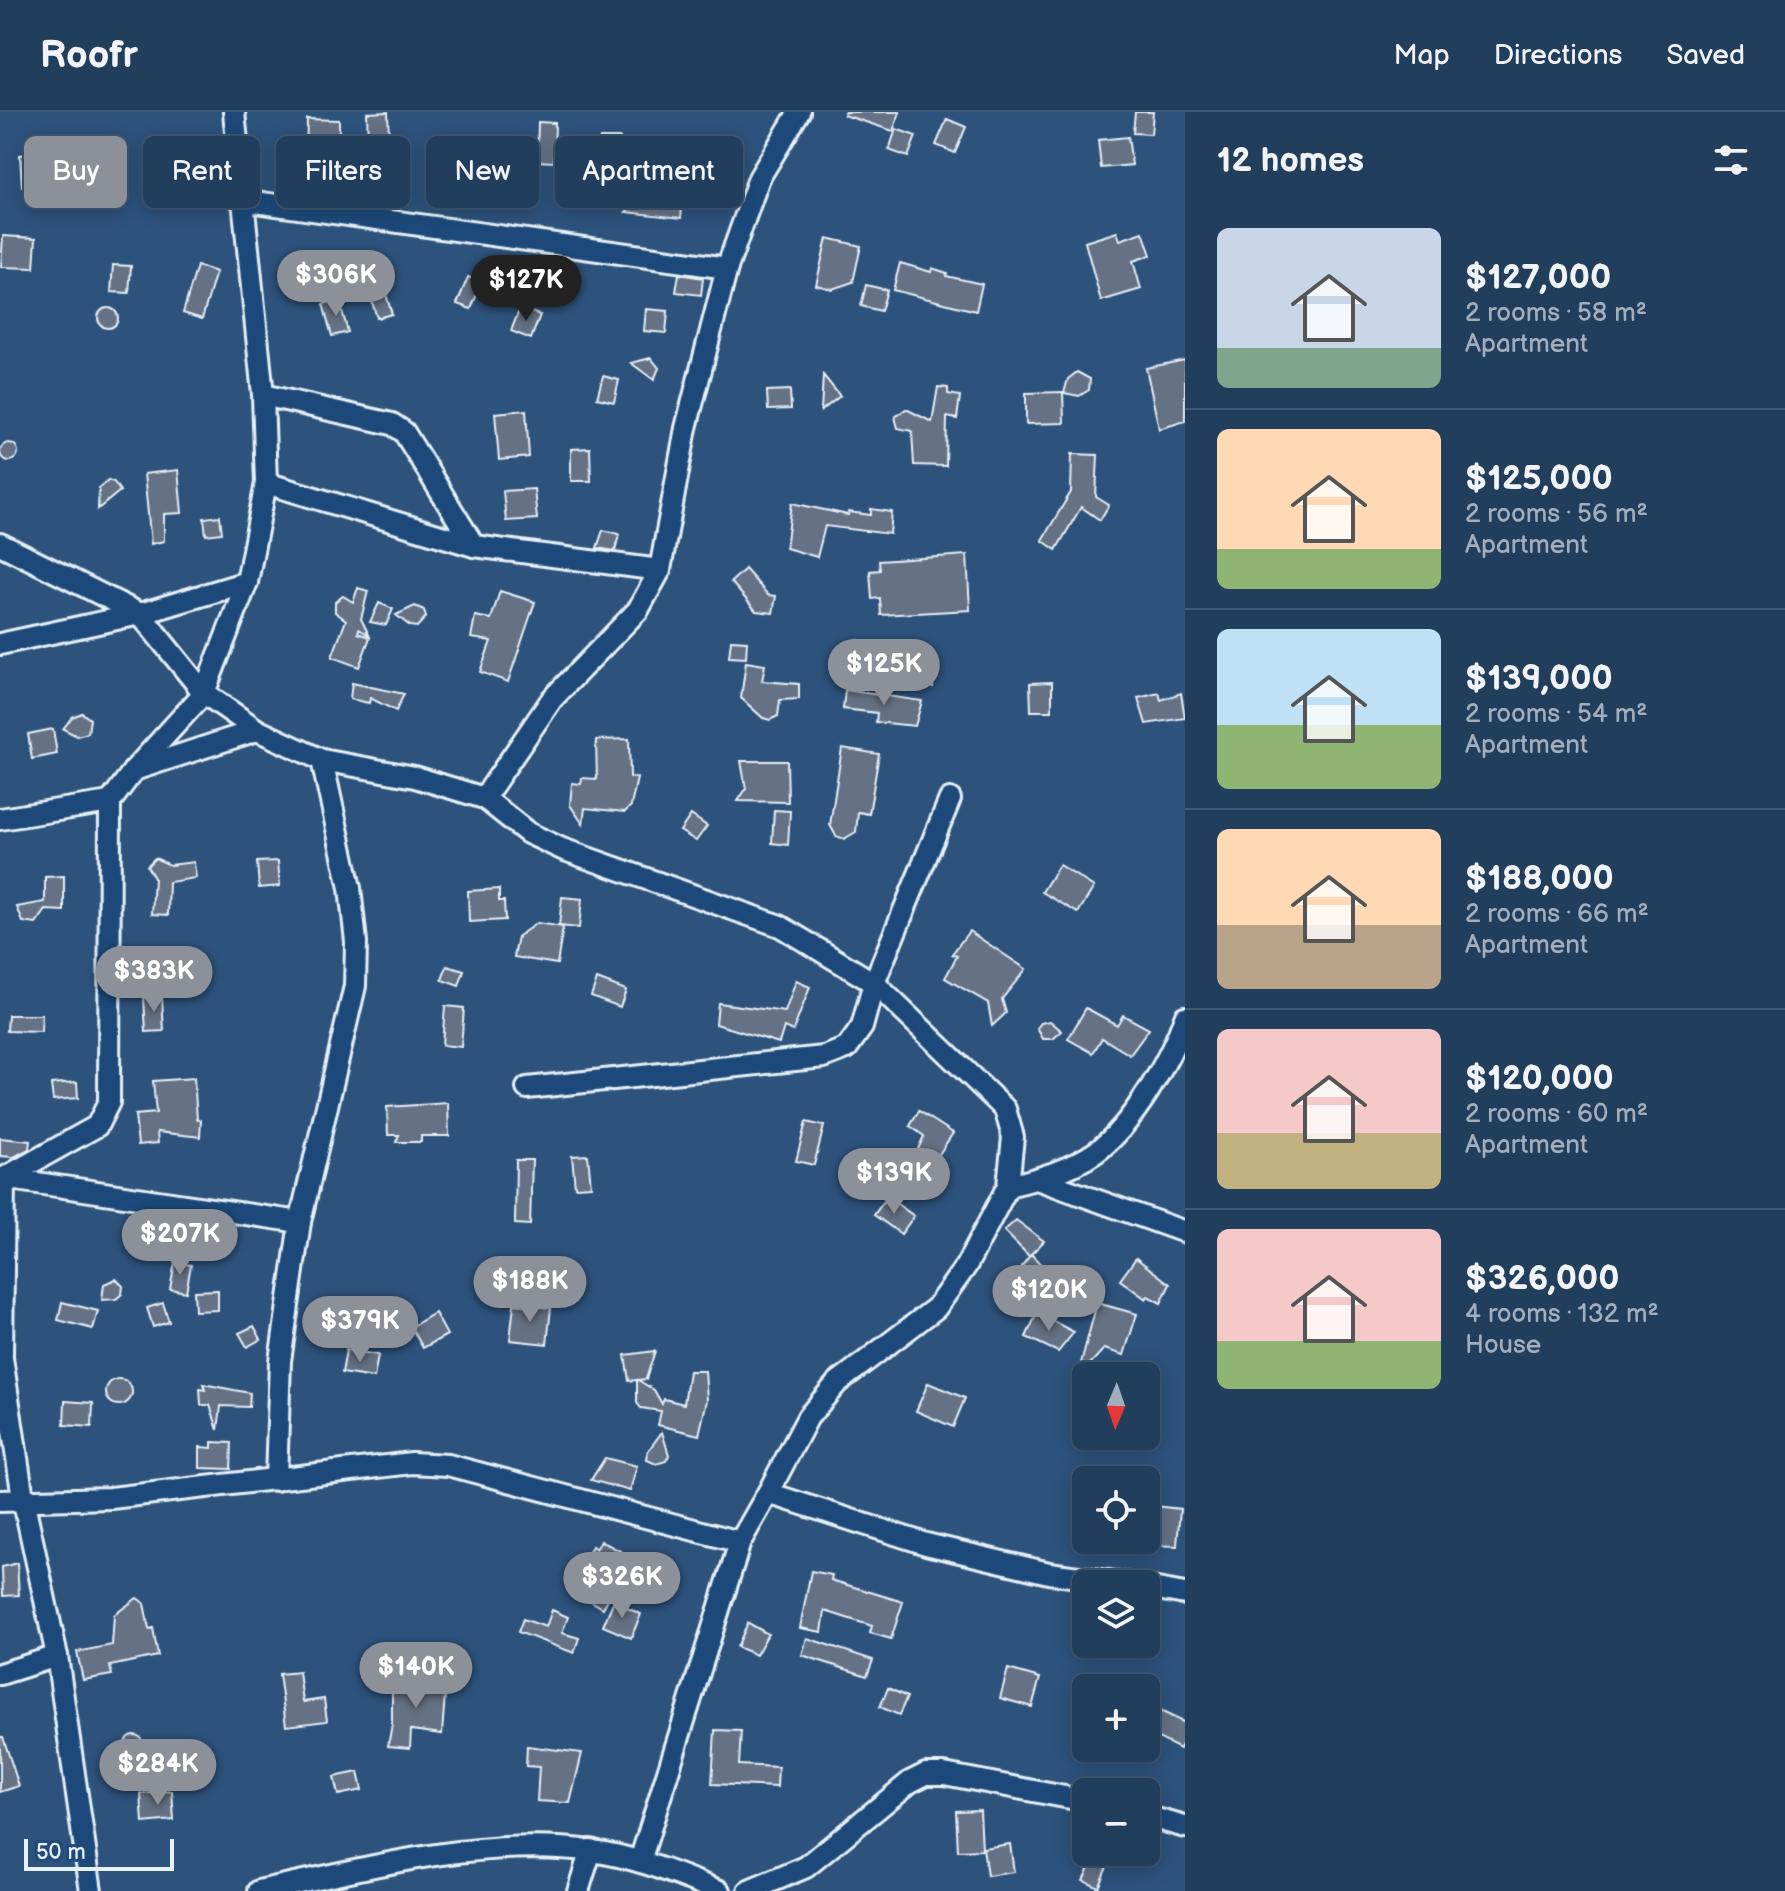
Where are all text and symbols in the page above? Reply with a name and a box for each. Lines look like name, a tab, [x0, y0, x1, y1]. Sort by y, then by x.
text: Roofr	[40, 33, 138, 78]
text: Map	[1393, 39, 1450, 72]
text: Directions	[1494, 39, 1622, 72]
text: Saved	[1666, 39, 1745, 72]
chip: Buy	[24, 136, 127, 208]
chip: Rent	[143, 136, 260, 208]
chip: Filters	[276, 136, 410, 208]
chip: New	[426, 136, 539, 208]
chip: Apartment	[555, 136, 743, 208]
icon: filters	[1709, 138, 1753, 182]
text: 12 homes	[1217, 140, 1364, 181]
pin: $306K	[280, 250, 392, 318]
pin: $127K	[470, 255, 582, 323]
text: $127,000	[1465, 257, 1611, 298]
text: $306K	[295, 260, 377, 291]
icon: home	[1281, 260, 1377, 356]
text: $127K	[488, 265, 564, 296]
text: 2 rooms · 58 m²	[1465, 298, 1647, 329]
text: Apartment	[1465, 329, 1588, 360]
text: $125,000	[1465, 458, 1613, 499]
icon: home	[1281, 461, 1377, 557]
text: 2 rooms · 56 m²	[1465, 499, 1648, 530]
text: Apartment	[1465, 530, 1588, 561]
pin: $125K	[828, 639, 940, 707]
text: $125K	[846, 649, 922, 680]
text: $139,000	[1465, 658, 1613, 699]
icon: home	[1281, 661, 1377, 757]
text: 2 rooms · 54 m²	[1465, 699, 1648, 730]
text: Apartment	[1465, 730, 1588, 761]
text: $188,000	[1465, 858, 1614, 899]
icon: home	[1281, 861, 1377, 957]
text: 2 rooms · 66 m²	[1465, 899, 1649, 930]
text: Apartment	[1465, 930, 1588, 961]
pin: $383K	[98, 946, 210, 1014]
text: $383K	[114, 956, 194, 987]
text: $120,000	[1465, 1058, 1614, 1099]
icon: home	[1281, 1061, 1377, 1157]
text: 2 rooms · 60 m²	[1465, 1099, 1648, 1130]
text: Apartment	[1465, 1130, 1588, 1161]
pin: $139K	[838, 1148, 950, 1216]
text: $139K	[856, 1158, 932, 1189]
pin: $207K	[124, 1209, 236, 1277]
text: $207K	[140, 1219, 220, 1250]
pin: $188K	[474, 1256, 586, 1324]
text: $326,000	[1465, 1258, 1619, 1299]
icon: home	[1281, 1261, 1377, 1357]
pin: $120K	[993, 1265, 1105, 1333]
text: $188K	[491, 1266, 569, 1297]
text: $120K	[1010, 1275, 1088, 1306]
pin: $379K	[304, 1296, 416, 1364]
text: 4 rooms · 132 m²	[1465, 1299, 1659, 1330]
text: $379K	[320, 1306, 400, 1337]
text: House	[1465, 1330, 1541, 1361]
north arrow	[1072, 1362, 1160, 1450]
map controls	[1072, 1362, 1160, 1866]
button: locate	[1072, 1466, 1160, 1554]
pin: $326K	[566, 1552, 678, 1620]
text: $326K	[581, 1562, 663, 1593]
button: layers	[1072, 1570, 1160, 1658]
pin: $140K	[360, 1642, 472, 1710]
text: $140K	[377, 1652, 455, 1683]
button: +	[1072, 1674, 1160, 1762]
pin: $284K	[102, 1739, 214, 1807]
text: $284K	[117, 1749, 199, 1780]
button: −	[1072, 1778, 1160, 1866]
scale bar	[24, 1835, 174, 1871]
text: 50 m	[36, 1839, 86, 1866]

